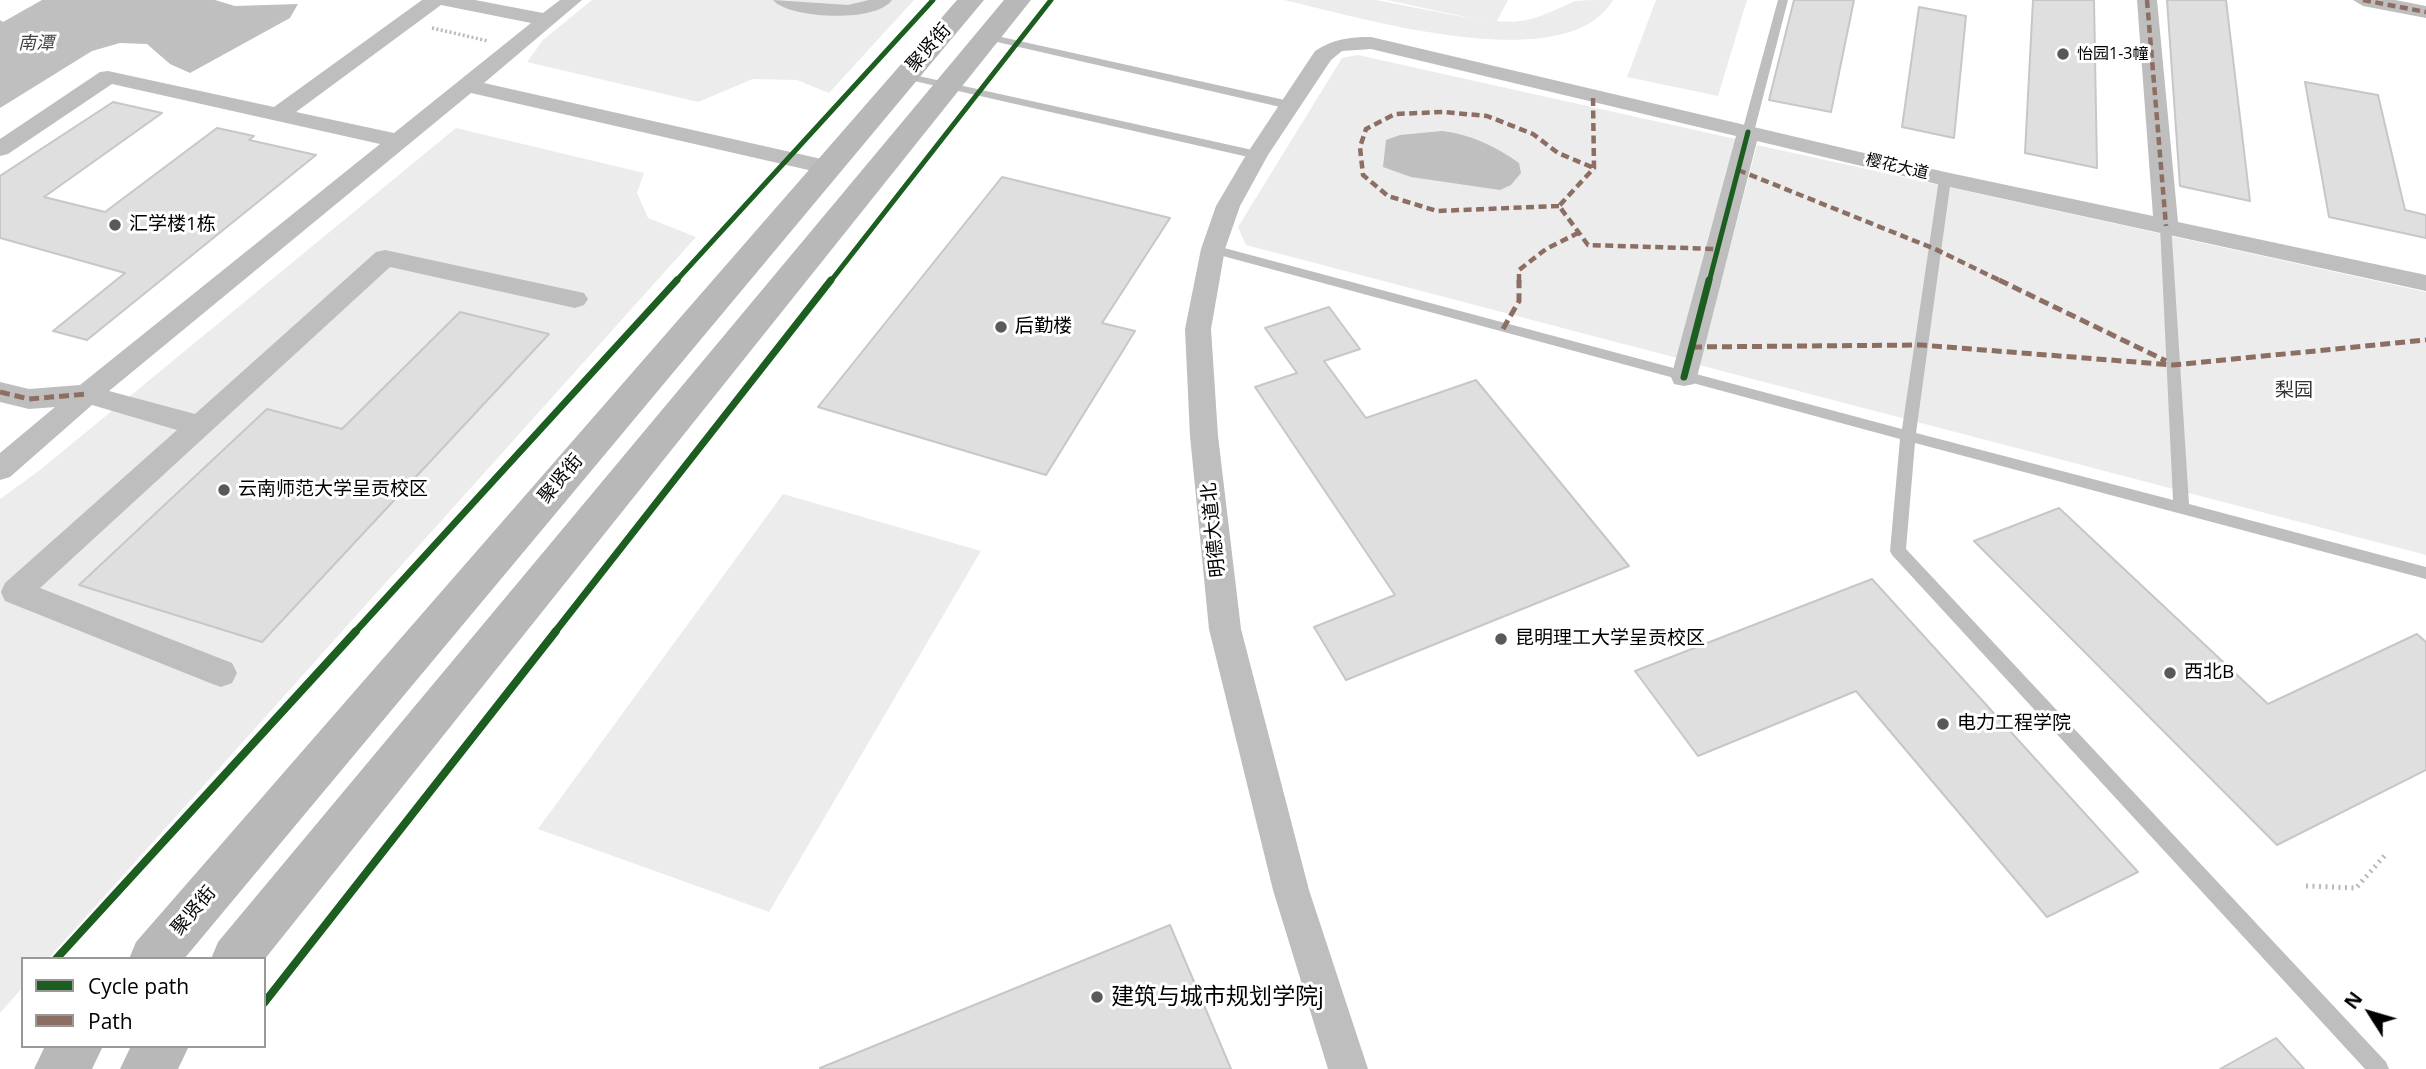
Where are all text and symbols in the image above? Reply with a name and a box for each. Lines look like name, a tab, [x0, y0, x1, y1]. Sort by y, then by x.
street label: 聚贤街	[902, 19, 956, 77]
water label: 南潭	[18, 33, 54, 55]
place label: 怡园1-3幢	[2077, 44, 2148, 64]
marker: 怡园1-3幢	[2055, 46, 2071, 62]
street label: 樱花大道	[1864, 150, 1930, 184]
place label: 汇学楼1栋	[129, 214, 216, 236]
marker: 汇学楼1栋	[107, 217, 123, 233]
place label: 后勤楼	[1015, 316, 1072, 338]
marker: 后勤楼	[993, 319, 1009, 335]
park label: 梨园	[2275, 380, 2313, 402]
street label: 聚贤街	[534, 450, 588, 508]
place label: 云南师范大学呈贡校区	[238, 479, 428, 501]
marker: 云南师范大学呈贡校区	[216, 482, 232, 498]
street label: 明德大道北	[1198, 482, 1230, 578]
place label: 昆明理工大学呈贡校区	[1515, 628, 1705, 650]
marker: 昆明理工大学呈贡校区	[1493, 631, 1509, 647]
place label: 西北B	[2184, 662, 2234, 684]
marker: 西北B	[2162, 665, 2178, 681]
place label: 电力工程学院	[1957, 713, 2071, 735]
marker: 电力工程学院	[1935, 716, 1951, 732]
street label: 聚贤街	[167, 882, 221, 940]
legend	[21, 957, 266, 1048]
text: Cycle path	[88, 972, 189, 1000]
north arrow	[2335, 978, 2405, 1048]
place label: 建筑与城市规划学院j	[1111, 983, 1324, 1011]
text: N	[2338, 986, 2368, 1014]
marker: 建筑与城市规划学院j	[1089, 989, 1105, 1005]
text: Path	[88, 1007, 133, 1035]

